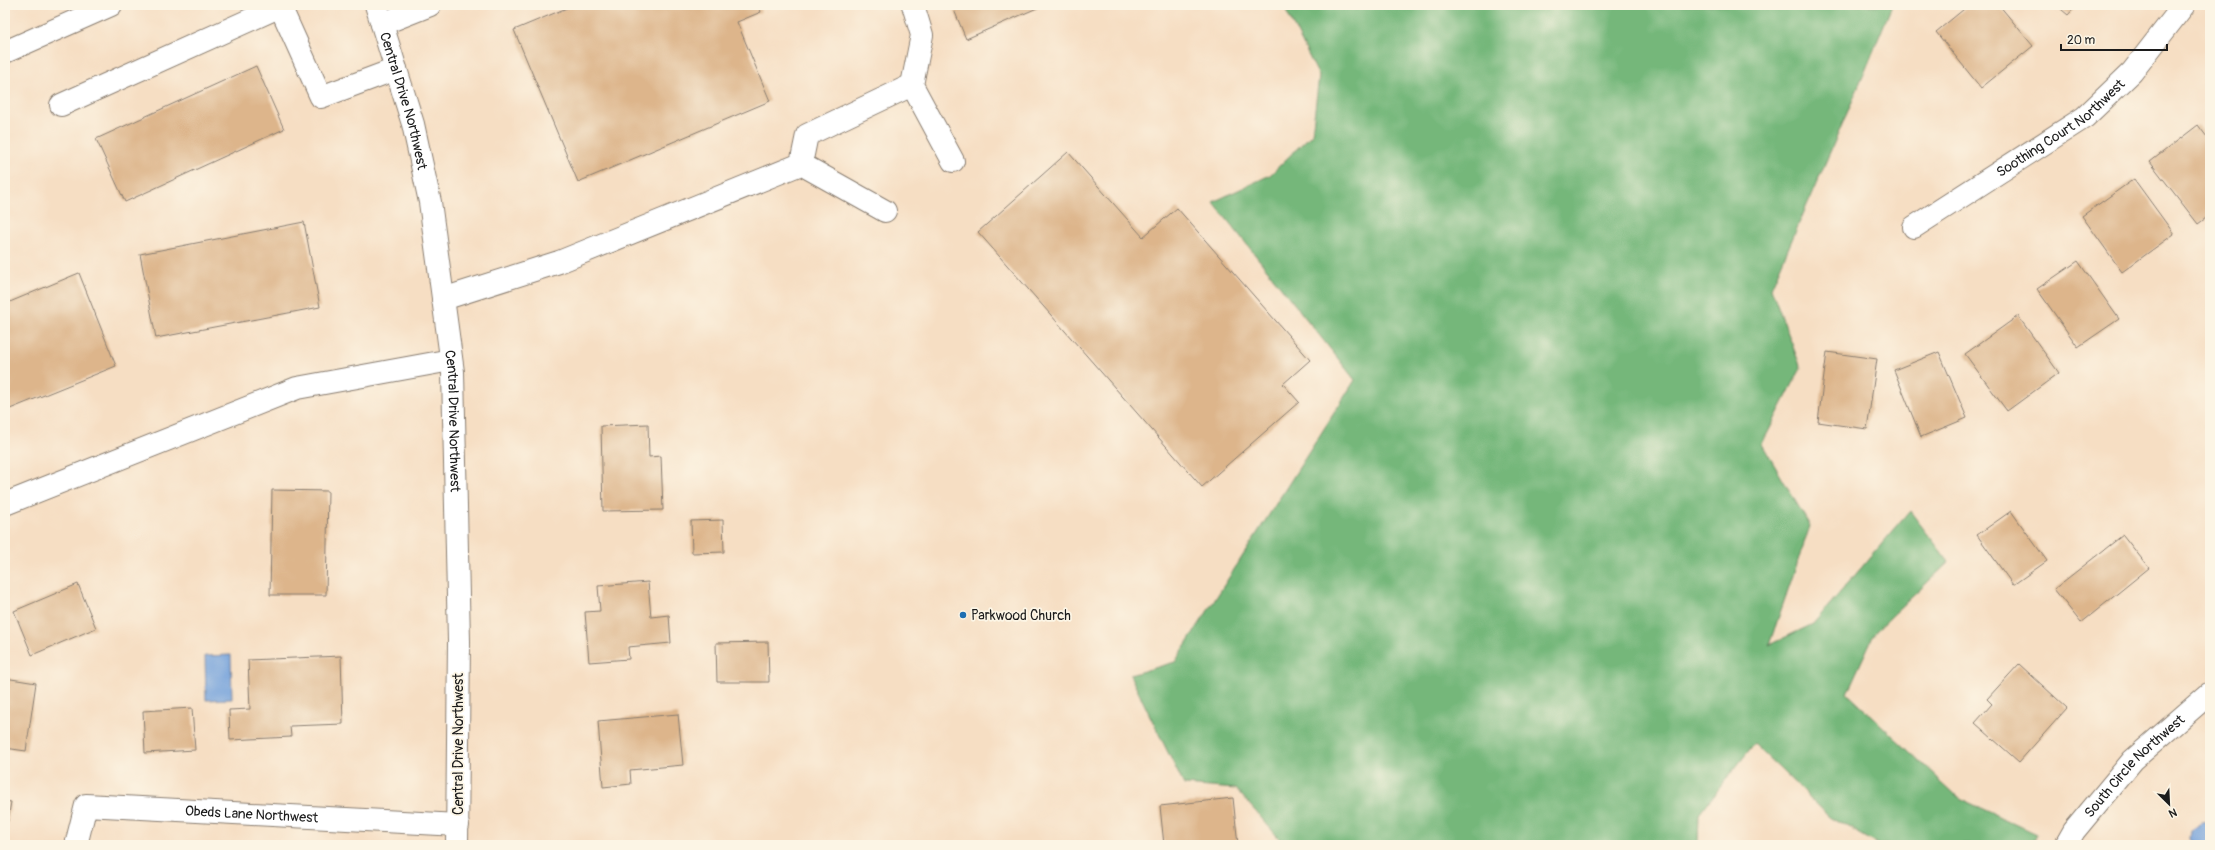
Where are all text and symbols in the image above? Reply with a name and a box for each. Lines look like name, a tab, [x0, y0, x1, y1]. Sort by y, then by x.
scale bar	[2061, 26, 2167, 52]
street label: Central Drive Northwest	[376, 30, 431, 172]
text: 20 m	[2067, 33, 2096, 48]
street label: Soothing Court Northwest	[1993, 75, 2128, 180]
street label: Central Drive Northwest	[442, 349, 464, 493]
place label: Parkwood Church	[971, 607, 1071, 624]
marker: Parkwood Church	[958, 610, 968, 620]
street label: Central Drive Northwest	[450, 673, 467, 815]
street label: South Circle Northwest	[2081, 711, 2189, 821]
north arrow	[2149, 784, 2189, 824]
street label: Obeds Lane Northwest	[185, 802, 319, 826]

